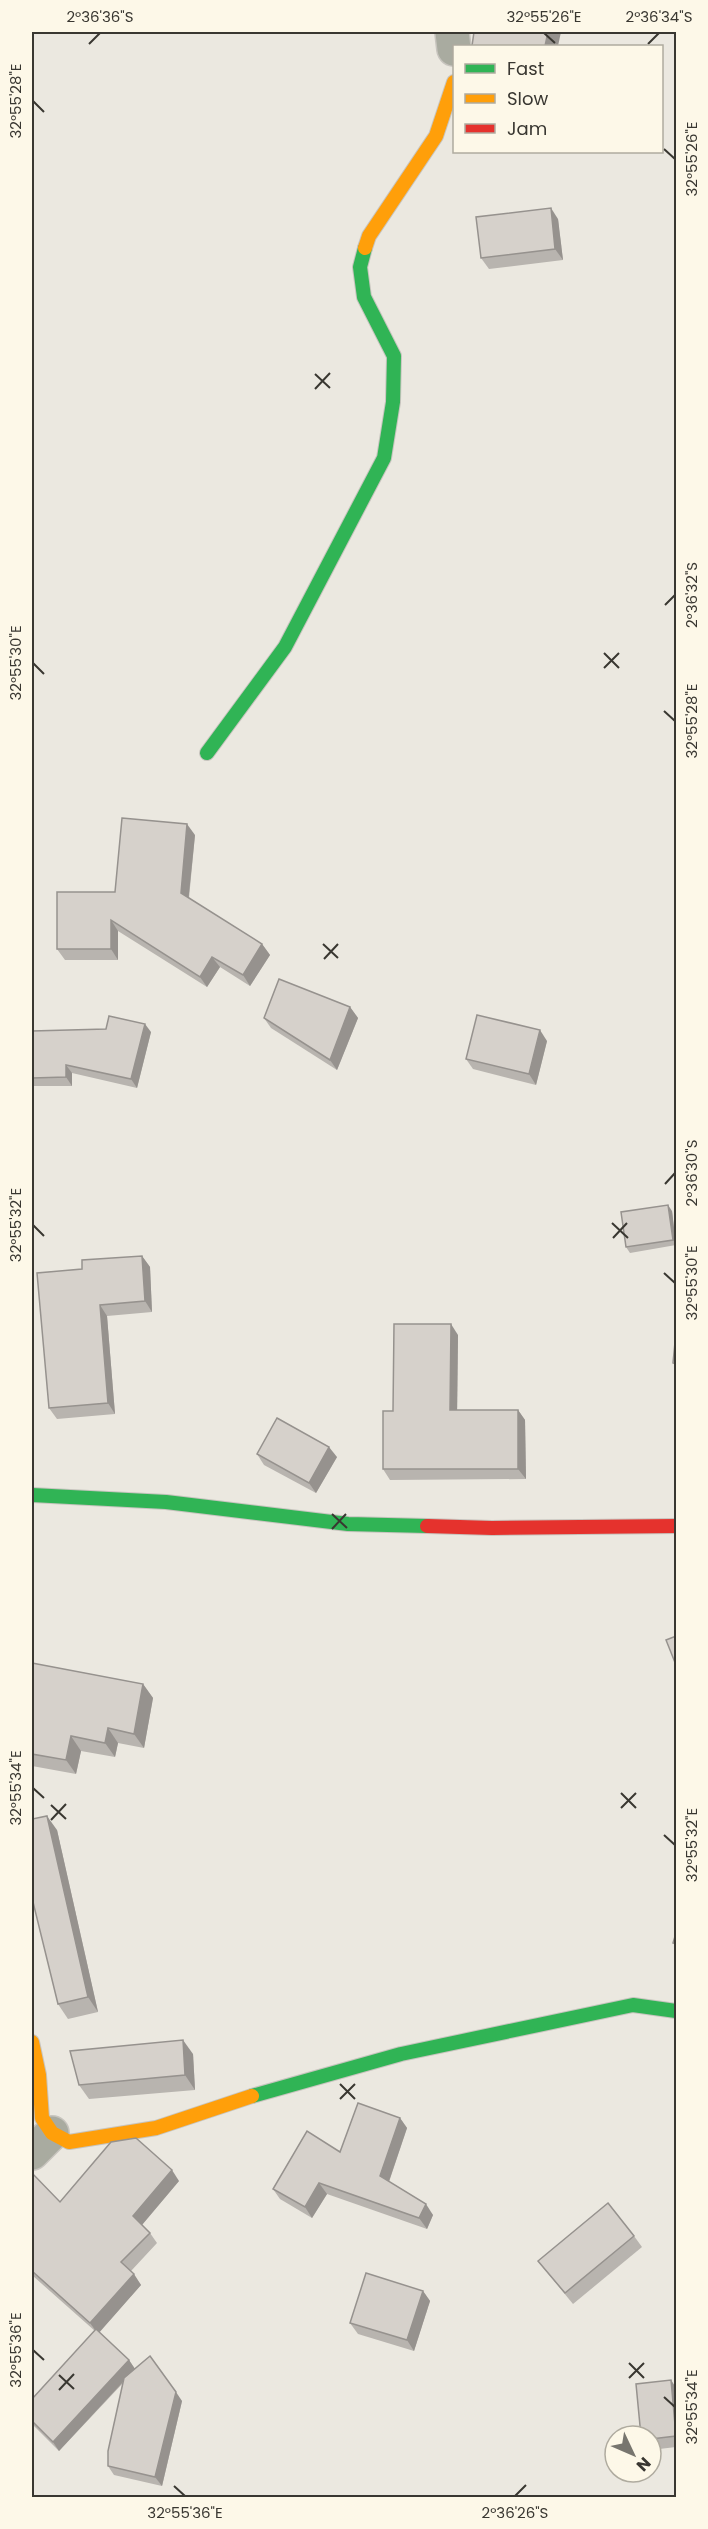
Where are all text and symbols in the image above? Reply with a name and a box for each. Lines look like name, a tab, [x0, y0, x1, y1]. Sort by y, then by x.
text: 2°36'36"S	[66, 6, 134, 27]
text: 32°55'26"E	[506, 6, 582, 27]
text: 2°36'34"S	[626, 6, 692, 27]
legend	[453, 45, 663, 153]
text: Fast	[507, 56, 544, 81]
text: 32°55'28"E	[5, 63, 26, 139]
text: Slow	[507, 86, 549, 111]
text: Jam	[507, 116, 547, 141]
text: 32°55'26"E	[681, 121, 702, 197]
text: 2°36'32"S	[681, 562, 702, 628]
text: 32°55'30"E	[5, 625, 26, 701]
text: 32°55'28"E	[681, 683, 702, 759]
text: 2°36'30"S	[681, 1140, 702, 1206]
text: 32°55'32"E	[5, 1188, 26, 1262]
text: 32°55'30"E	[681, 1245, 702, 1321]
text: 32°55'34"E	[5, 1750, 26, 1826]
text: 32°55'32"E	[681, 1808, 702, 1882]
text: 32°55'36"E	[5, 2312, 26, 2388]
text: 32°55'34"E	[681, 2369, 702, 2445]
north arrow	[603, 2424, 663, 2484]
text: N	[631, 2452, 656, 2476]
text: 32°55'36"E	[147, 2502, 223, 2523]
text: 2°36'26"S	[482, 2502, 548, 2523]

